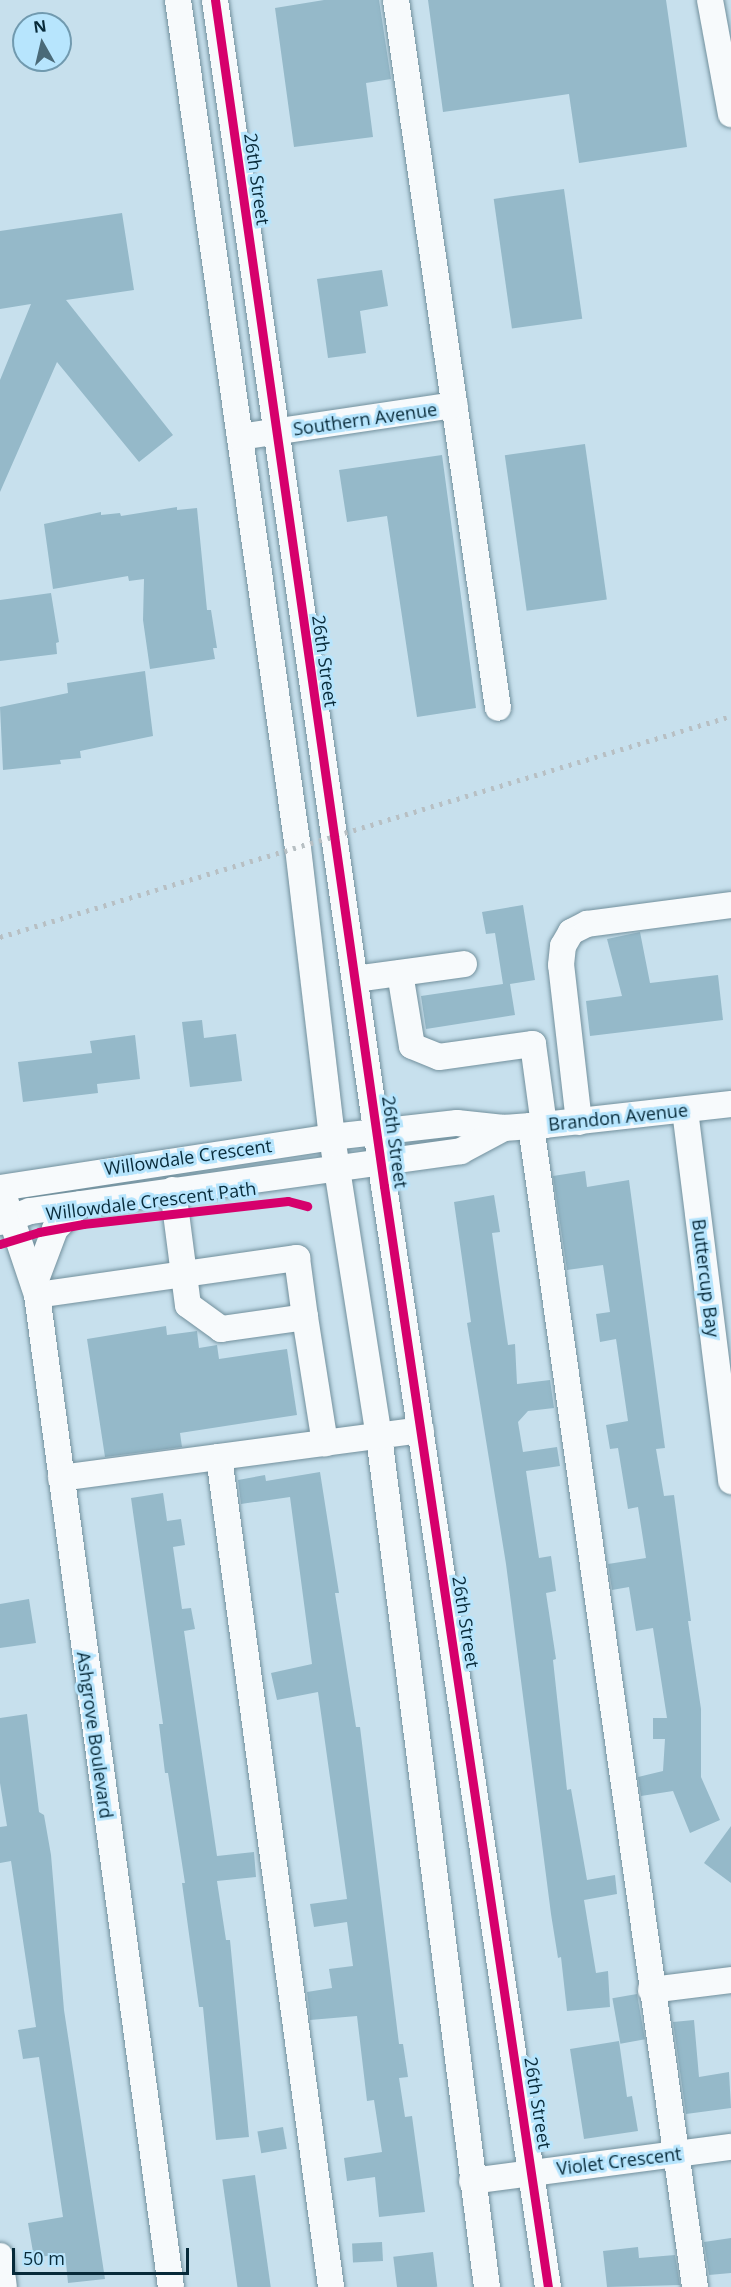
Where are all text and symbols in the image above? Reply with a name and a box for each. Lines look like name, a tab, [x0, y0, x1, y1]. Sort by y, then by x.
north arrow	[12, 12, 72, 72]
text: N	[32, 14, 48, 38]
street label: 26th Street	[240, 131, 274, 227]
street label: Southern Avenue	[292, 398, 438, 440]
street label: 26th Street	[308, 613, 342, 709]
street label: 26th Street	[378, 1094, 412, 1190]
street label: Brandon Avenue	[547, 1099, 689, 1135]
street label: Willowdale Crescent	[103, 1135, 273, 1179]
street label: Willowdale Crescent Path	[45, 1177, 257, 1225]
street label: Buttercup Bay	[688, 1218, 724, 1338]
street label: 26th Street	[448, 1574, 484, 1670]
street label: Ashgrove Boulevard	[73, 1650, 117, 1820]
street label: 26th Street	[520, 2055, 556, 2151]
street label: Violet Crescent	[555, 2143, 683, 2179]
scale bar	[15, 2236, 192, 2274]
text: 50 m	[23, 2246, 65, 2270]

